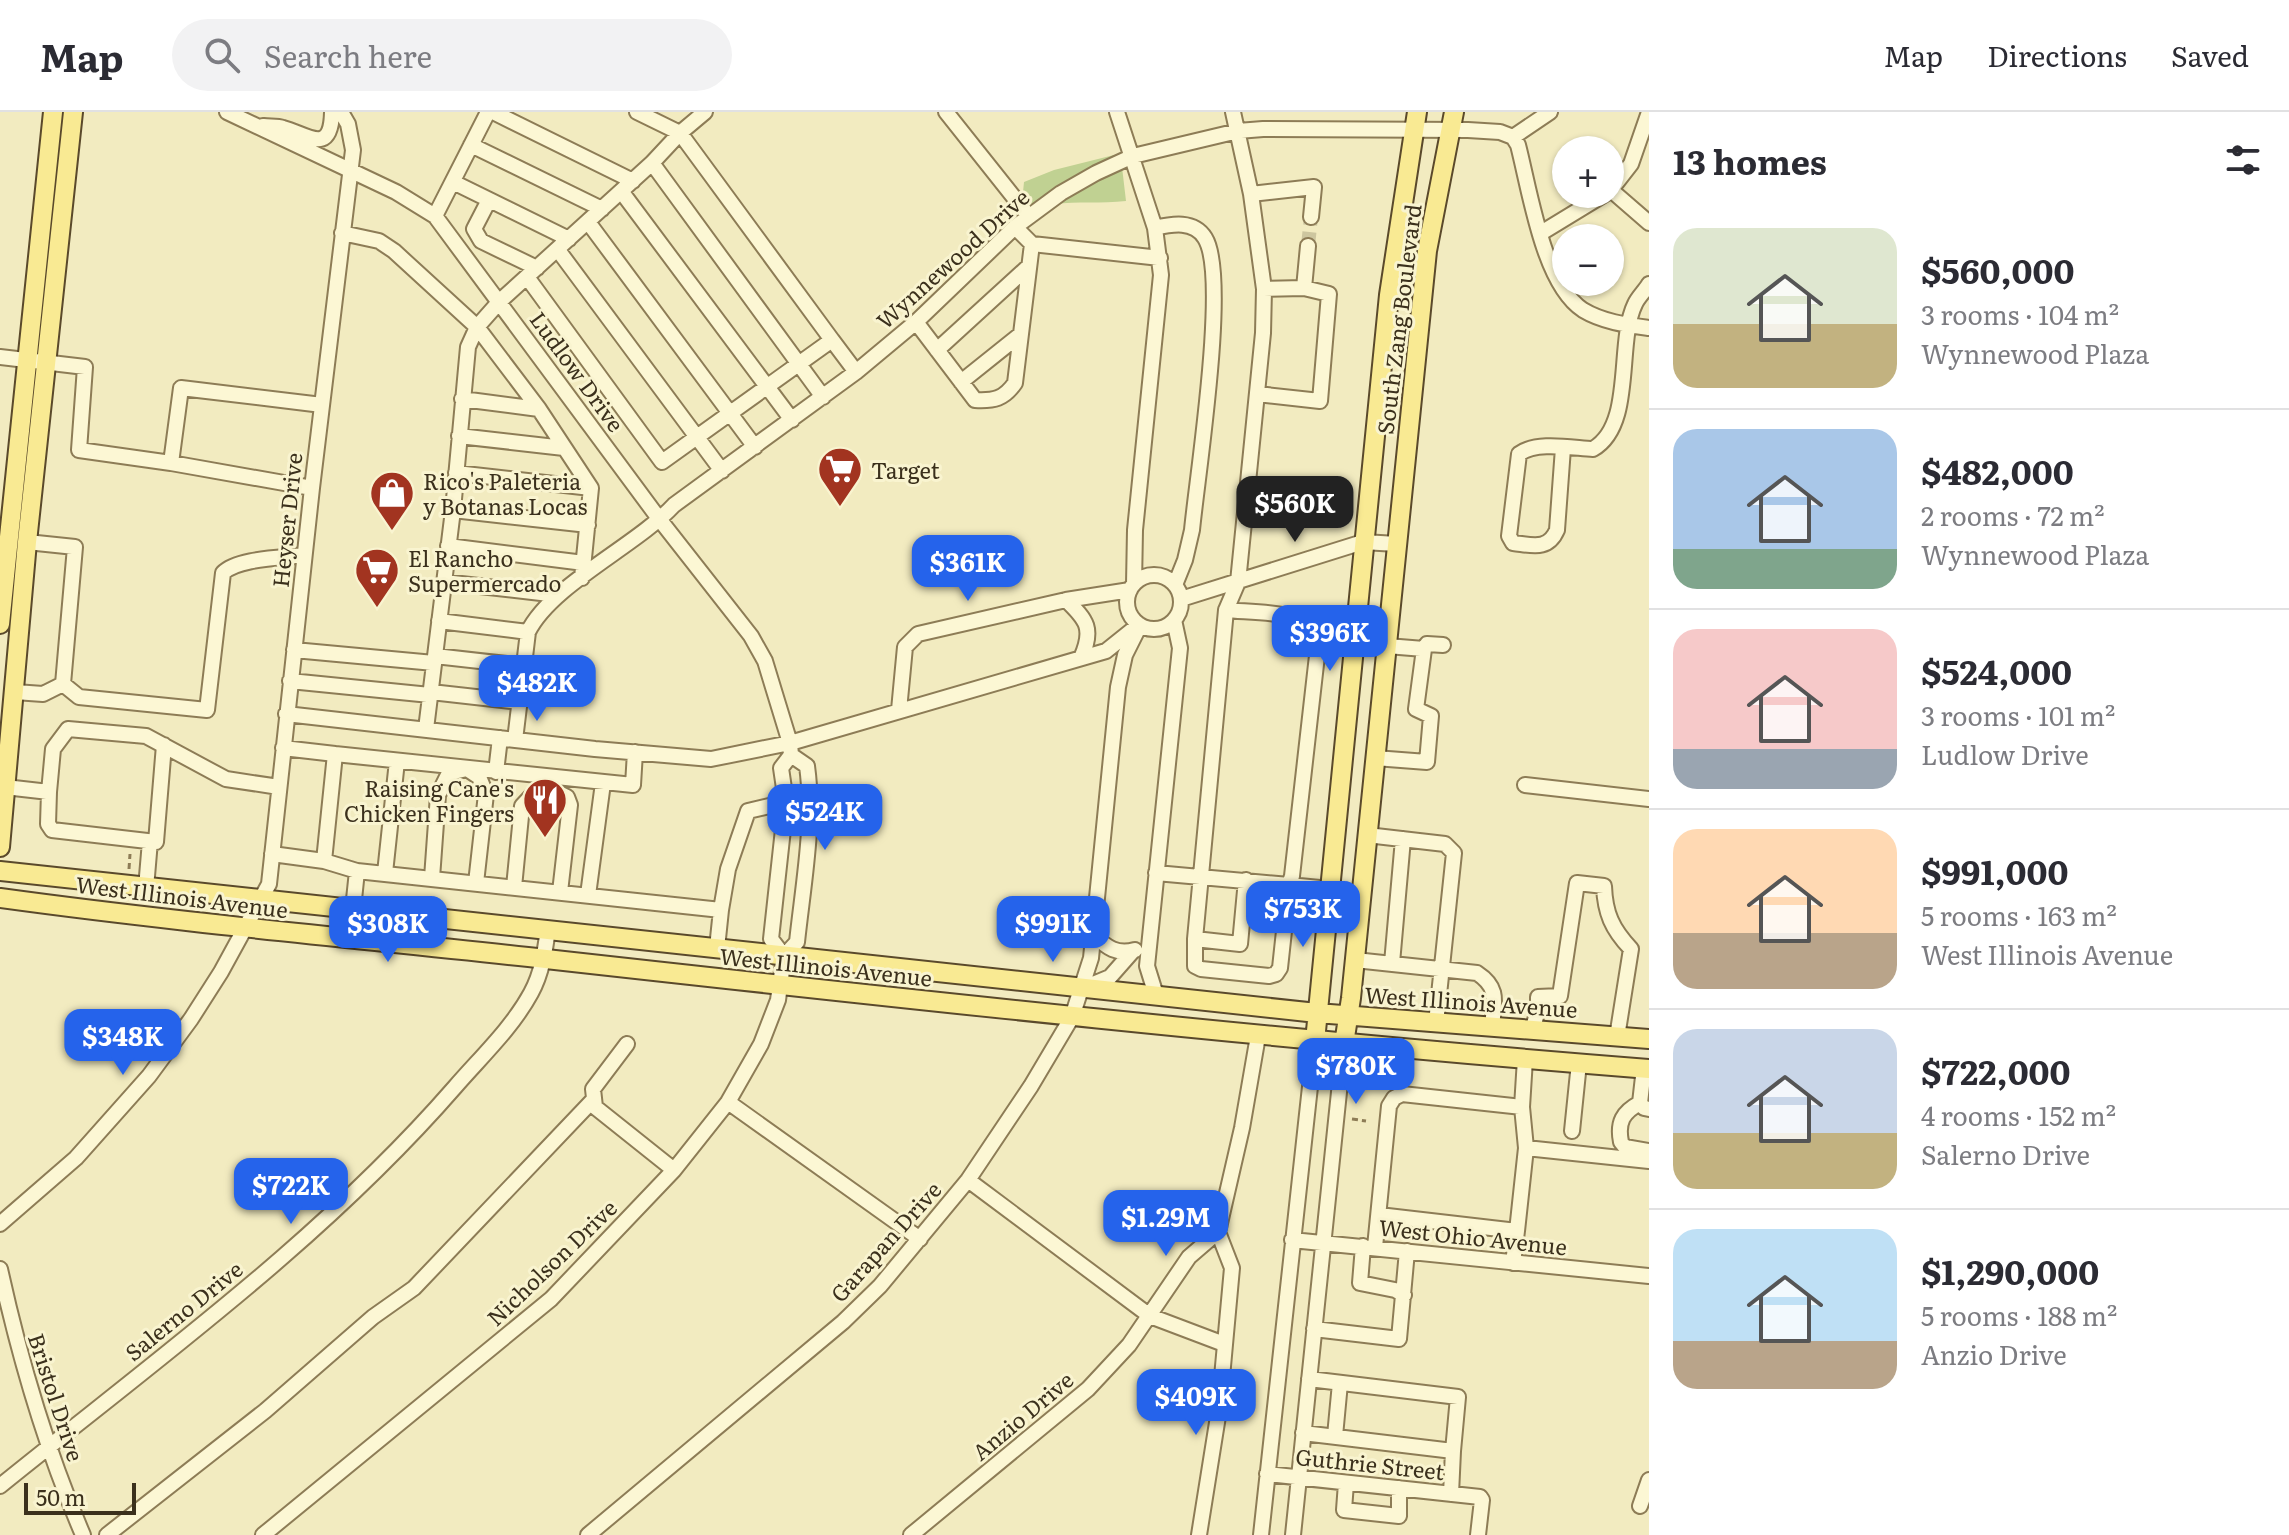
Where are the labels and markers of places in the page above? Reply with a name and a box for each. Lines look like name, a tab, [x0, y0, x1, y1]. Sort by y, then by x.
supermarket icon: Target	[816, 445, 864, 508]
place label: Target	[871, 453, 940, 486]
place label: Rico's Paleteria y Botanas Locas	[423, 464, 588, 522]
shop icon: Rico's Paleteria y Botanas Locas	[368, 469, 416, 532]
pin: $560K	[1239, 476, 1351, 544]
pin: $361K	[912, 535, 1024, 603]
place label: El Rancho Supermercado	[408, 541, 562, 599]
supermarket icon: El Rancho Supermercado	[353, 546, 401, 609]
pin: $396K	[1274, 605, 1386, 673]
pin: $482K	[481, 655, 593, 723]
place label: Raising Cane's Chicken Fingers	[344, 771, 514, 829]
restaurant icon: Raising Cane's Chicken Fingers	[521, 776, 569, 839]
pin: $524K	[769, 784, 881, 852]
pin: $753K	[1247, 881, 1359, 949]
pin: $308K	[332, 896, 444, 964]
pin: $991K	[997, 896, 1109, 964]
pin: $348K	[67, 1009, 179, 1077]
pin: $780K	[1300, 1038, 1412, 1106]
pin: $722K	[235, 1158, 347, 1226]
pin: $1.29M	[1101, 1190, 1231, 1258]
pin: $409K	[1140, 1369, 1252, 1437]

